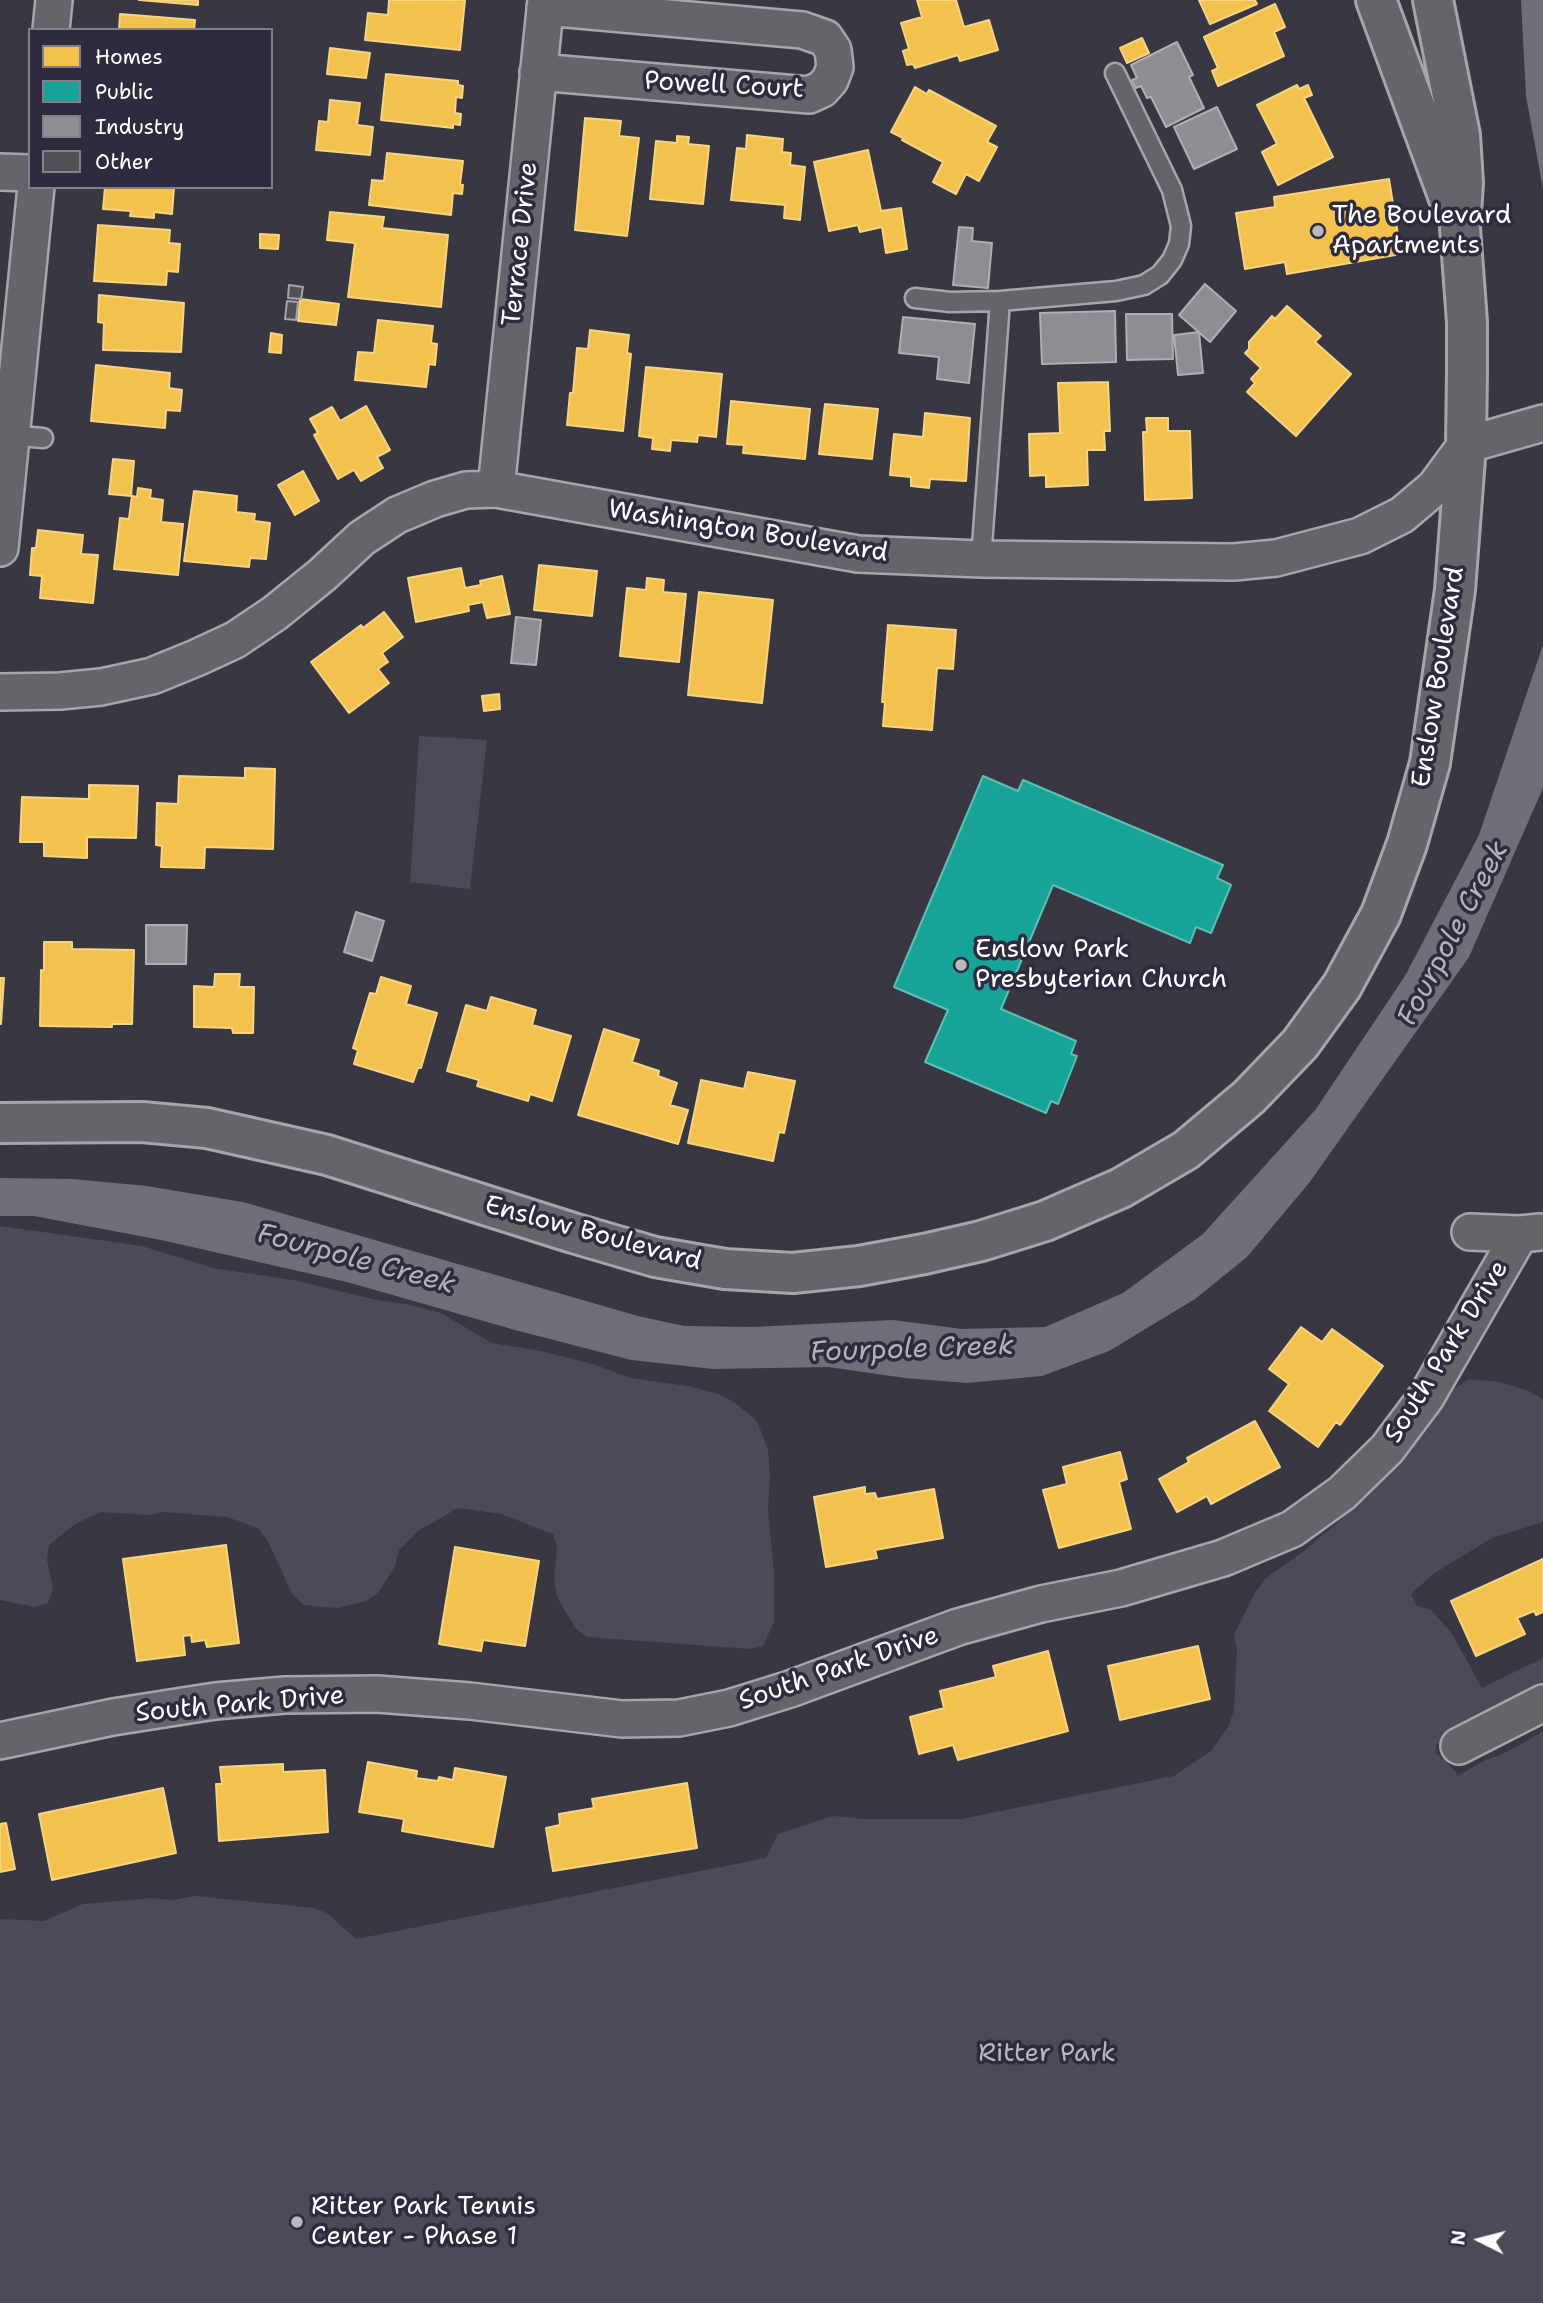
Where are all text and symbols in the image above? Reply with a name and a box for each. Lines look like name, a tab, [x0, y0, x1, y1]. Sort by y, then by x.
legend	[28, 28, 273, 189]
text: Homes	[95, 43, 163, 71]
street label: Powell Court	[643, 66, 805, 106]
text: Public	[95, 78, 154, 106]
text: Industry	[95, 113, 184, 141]
text: Other	[95, 148, 153, 176]
street label: Terrace Drive	[497, 160, 545, 328]
place label: The Boulevard Apartments	[1332, 200, 1511, 262]
marker: The Boulevard Apartments	[1310, 223, 1326, 239]
street label: Washington Boulevard	[606, 494, 890, 570]
street label: Enslow Boulevard	[1406, 564, 1472, 790]
water label: Fourpole Creek	[1391, 836, 1517, 1032]
place label: Enslow Park Presbyterian Church	[975, 934, 1227, 996]
marker: Enslow Park Presbyterian Church	[953, 957, 969, 973]
street label: Enslow Boulevard	[481, 1190, 705, 1278]
water label: Fourpole Creek	[253, 1217, 459, 1303]
street label: South Park Drive	[1378, 1255, 1516, 1449]
water label: Fourpole Creek	[809, 1330, 1015, 1370]
street label: South Park Drive	[735, 1620, 943, 1718]
street label: South Park Drive	[134, 1680, 346, 1730]
park label: Ritter Park	[978, 2038, 1116, 2070]
place label: Ritter Park Tennis Center - Phase 1	[311, 2191, 536, 2252]
north arrow	[1445, 2205, 1515, 2275]
marker: Ritter Park Tennis Center - Phase 1	[289, 2214, 305, 2230]
text: N	[1445, 2229, 1472, 2247]

